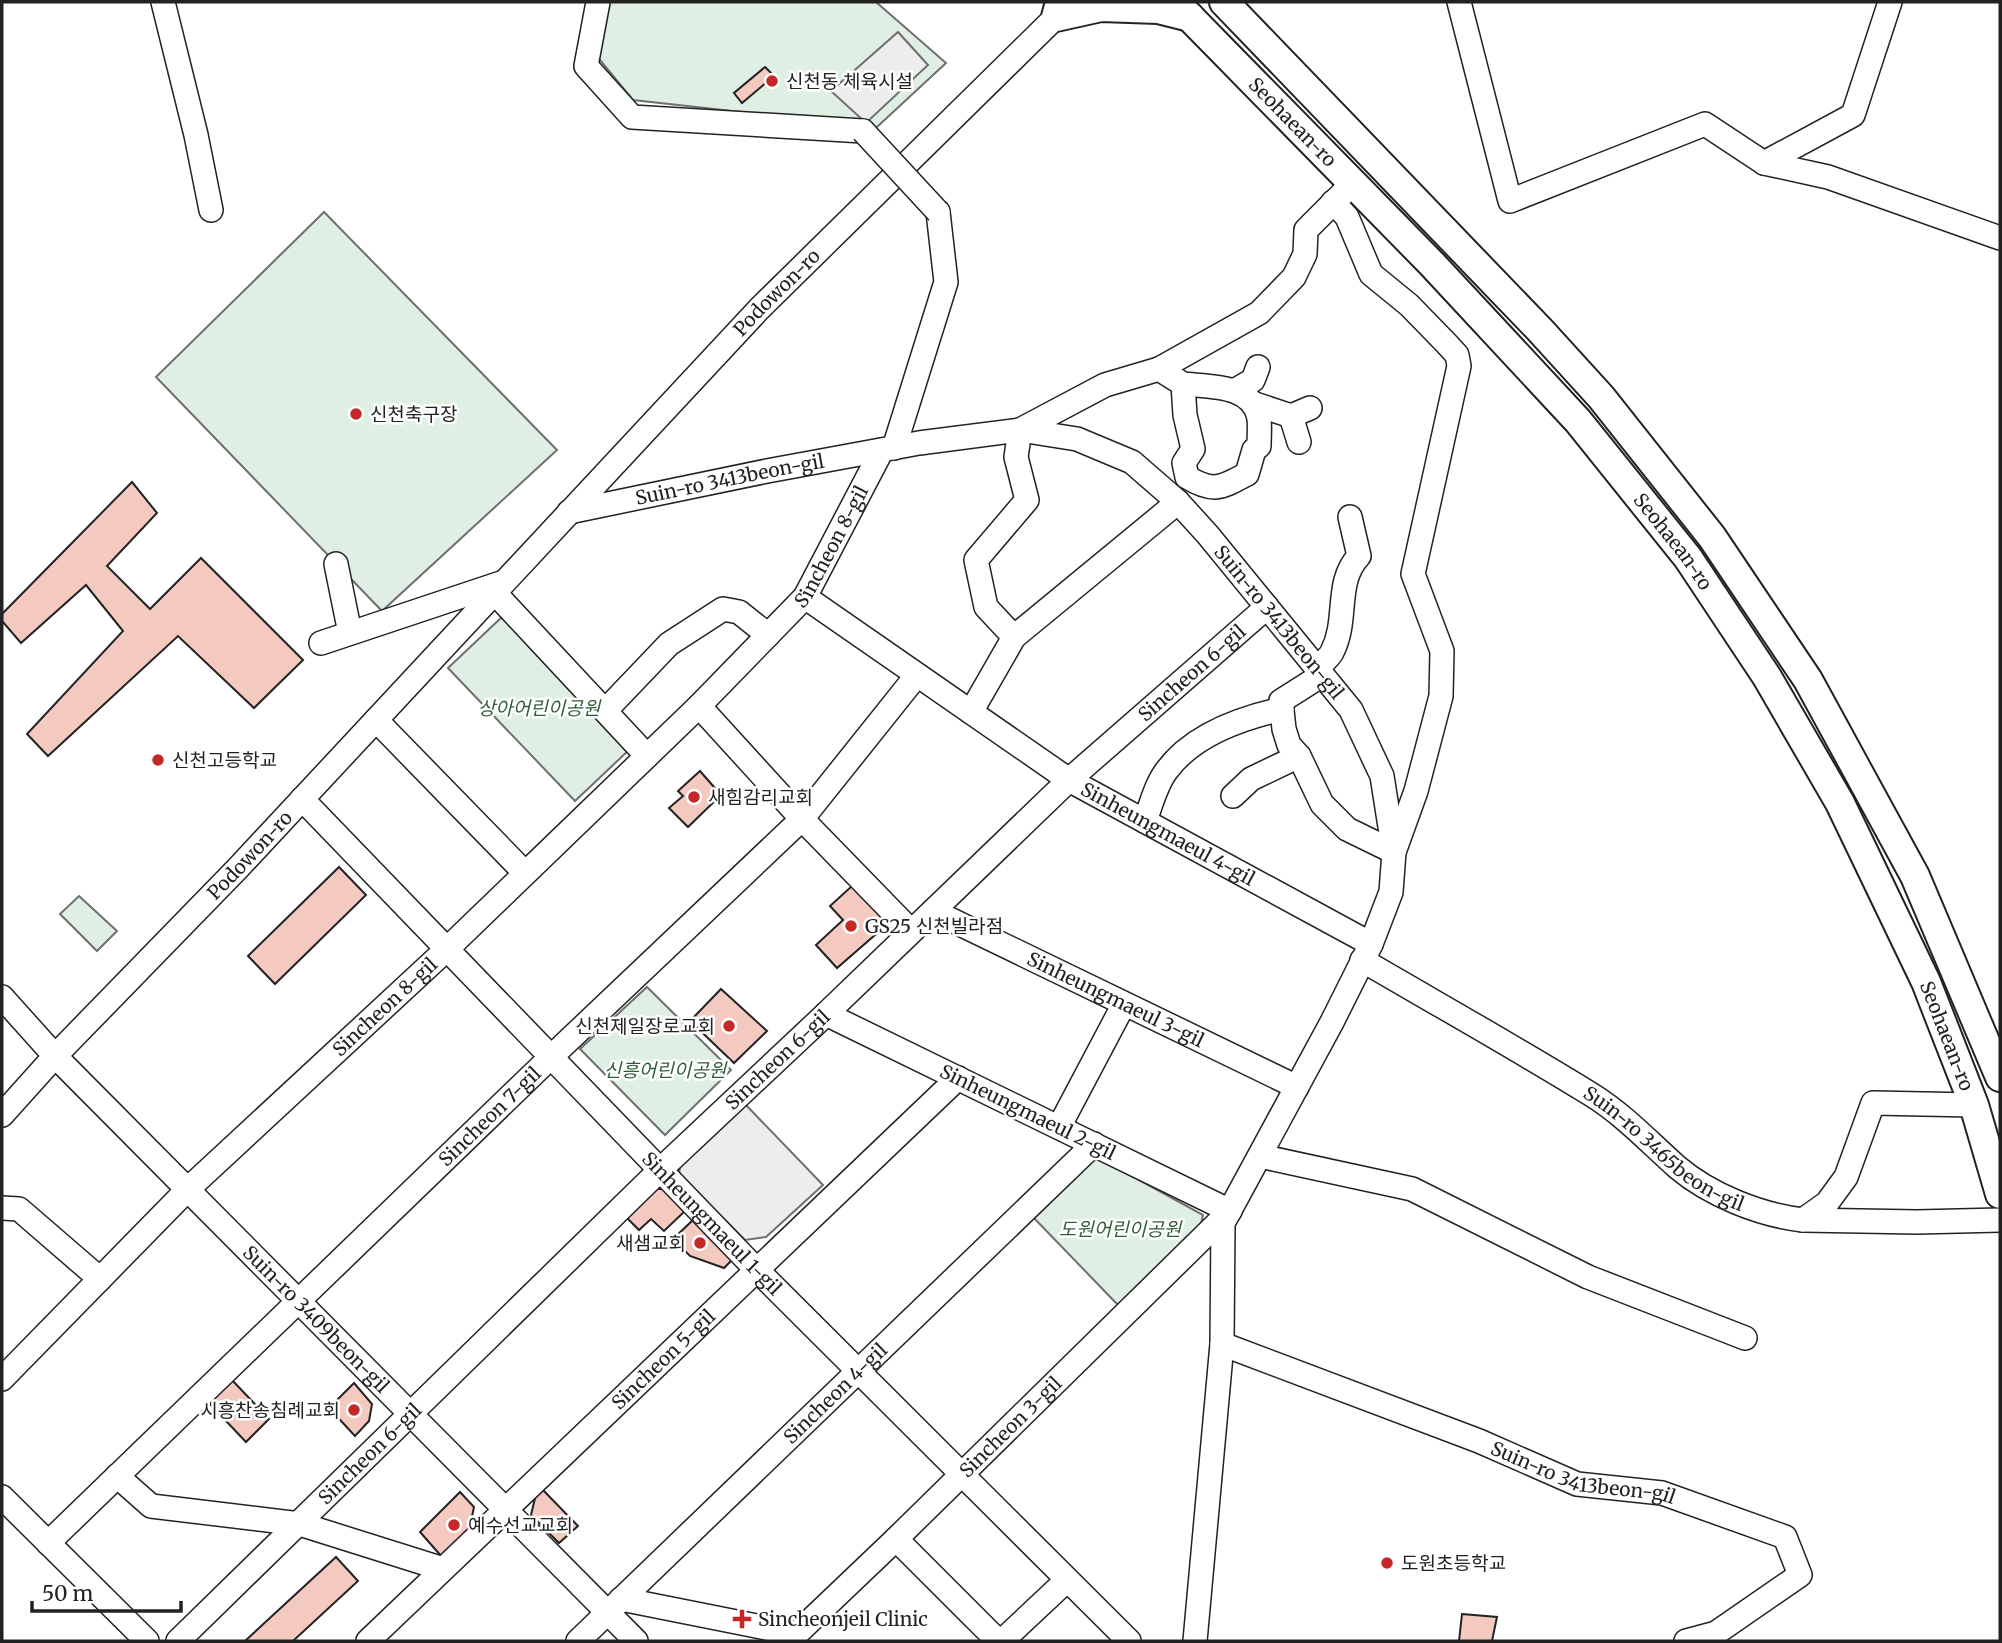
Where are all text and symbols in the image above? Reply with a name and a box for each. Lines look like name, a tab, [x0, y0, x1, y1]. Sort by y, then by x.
place label: 신천동 체육시설	[786, 69, 913, 93]
street label: Seohaean-ro	[1244, 72, 1342, 172]
marker: 신천동 체육시설	[764, 73, 780, 89]
street label: Podowon-ro	[728, 244, 825, 341]
place label: 신천축구장	[370, 402, 457, 426]
marker: 신천축구장	[348, 406, 364, 422]
street label: Suin-ro 3413beon-gil	[633, 449, 826, 510]
street label: Sincheon 8-gil	[789, 481, 873, 613]
street label: Seohaean-ro	[1629, 488, 1718, 594]
street label: Suin-ro 3413beon-gil	[1209, 540, 1349, 704]
street label: Sincheon 6-gil	[1133, 619, 1250, 726]
park label: 상아어린이공원	[478, 696, 602, 720]
place label: 신천고등학교	[172, 748, 277, 772]
marker: 신천고등학교	[150, 752, 166, 768]
street label: Sinheungmaeul 4-gil	[1077, 777, 1259, 891]
place label: 새힘감리교회	[708, 785, 813, 809]
marker: 새힘감리교회	[686, 789, 702, 805]
street label: Podowon-ro	[202, 806, 297, 905]
place label: GS25 신천빌라점	[865, 914, 1003, 938]
marker: GS25 신천빌라점	[843, 918, 859, 934]
street label: Sinheungmaeul 3-gil	[1023, 946, 1208, 1052]
street label: Sincheon 8-gil	[327, 952, 442, 1061]
street label: Seohaean-ro	[1915, 978, 1979, 1094]
street label: Sincheon 6-gil	[720, 1005, 835, 1115]
place label: 신천제일장로교회	[575, 1014, 715, 1038]
marker: 신천제일장로교회	[721, 1018, 737, 1034]
park label: 신흥어린이공원	[604, 1058, 728, 1082]
street label: Sinheungmaeul 2-gil	[936, 1059, 1120, 1165]
street label: Sincheon 7-gil	[433, 1061, 546, 1171]
street label: Suin-ro 3465beon-gil	[1579, 1081, 1748, 1216]
street label: Sinheungmaeul 1-gil	[637, 1147, 787, 1300]
park label: 도원어린이공원	[1059, 1217, 1183, 1241]
place label: 새샘교회	[616, 1231, 686, 1255]
marker: 새샘교회	[692, 1235, 708, 1251]
street label: Suin-ro 3409beon-gil	[238, 1240, 395, 1398]
street label: Sincheon 5-gil	[606, 1304, 720, 1414]
street label: Sincheon 4-gil	[778, 1338, 892, 1449]
street label: Sincheon 3-gil	[954, 1371, 1067, 1482]
place label: 시흥찬송침례교회	[200, 1398, 340, 1422]
street label: Sincheon 6-gil	[313, 1398, 426, 1509]
marker: 시흥찬송침례교회	[346, 1402, 362, 1418]
street label: Suin-ro 3413beon-gil	[1487, 1436, 1679, 1509]
place label: 예수선교교회	[468, 1513, 573, 1537]
marker: 예수선교교회	[446, 1517, 462, 1533]
place label: 도원초등학교	[1401, 1551, 1506, 1575]
marker: 도원초등학교	[1379, 1555, 1395, 1571]
scale bar	[32, 1570, 180, 1614]
text: 50 m	[42, 1580, 93, 1607]
place label: Sincheonjeil Clinic	[758, 1607, 928, 1631]
marker: Sincheonjeil Clinic	[732, 1609, 752, 1629]

